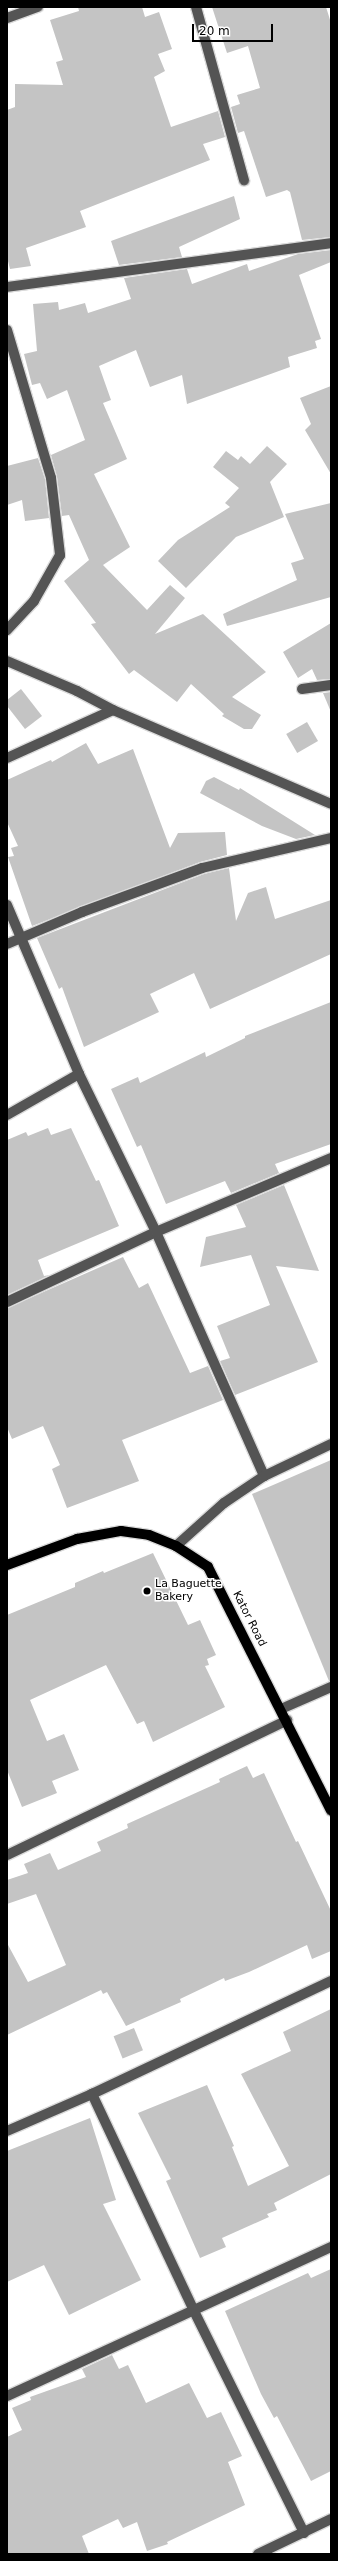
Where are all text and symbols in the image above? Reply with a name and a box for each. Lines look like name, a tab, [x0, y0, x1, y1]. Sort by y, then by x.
scale bar	[194, 16, 275, 42]
text: 20 m	[199, 24, 230, 38]
place label: La Baguette Bakery	[155, 1578, 222, 1604]
marker: La Baguette Bakery	[142, 1586, 152, 1596]
street label: Kator Road	[229, 1589, 269, 1649]

